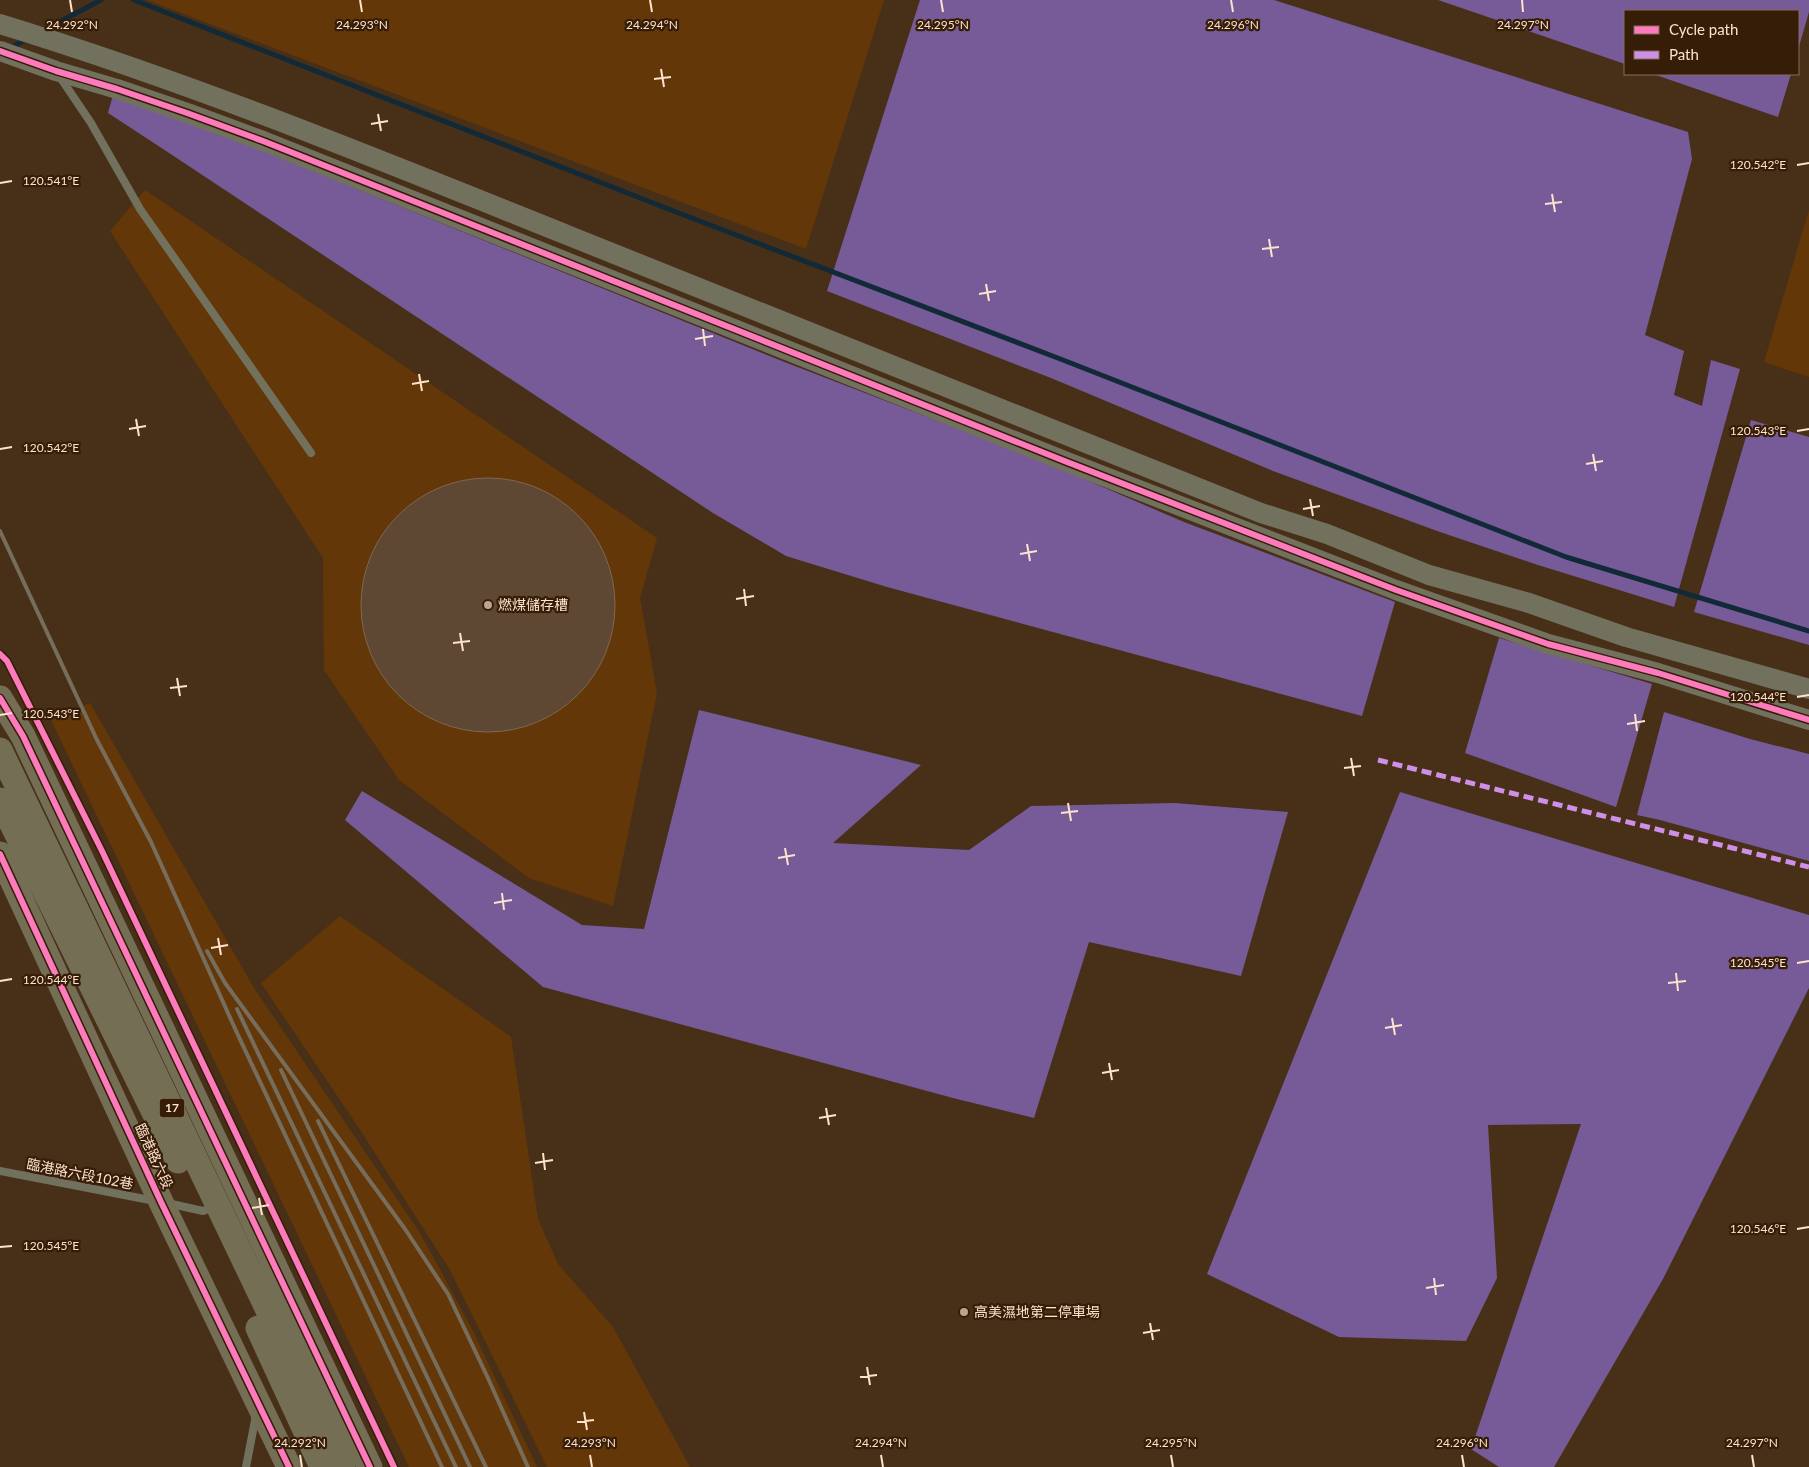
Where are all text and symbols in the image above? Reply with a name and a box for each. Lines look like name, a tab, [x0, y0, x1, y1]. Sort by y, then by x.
legend	[1624, 10, 1799, 75]
text: 24.292°N	[46, 17, 98, 32]
text: 24.293°N	[336, 17, 388, 32]
text: 24.294°N	[626, 17, 678, 32]
text: 24.295°N	[917, 17, 969, 32]
text: 24.296°N	[1207, 17, 1259, 32]
text: 24.297°N	[1497, 17, 1549, 32]
text: Cycle path	[1669, 20, 1738, 38]
text: Path	[1669, 45, 1699, 63]
text: 120.542°E	[1730, 157, 1786, 172]
text: 120.541°E	[23, 173, 79, 188]
text: 120.543°E	[1730, 423, 1786, 438]
text: 120.542°E	[23, 440, 79, 455]
place label: 燃煤儲存槽	[498, 596, 568, 613]
marker: 燃煤儲存槽	[482, 599, 494, 611]
text: 120.544°E	[1730, 689, 1786, 704]
text: 120.543°E	[23, 706, 79, 721]
text: 120.545°E	[1730, 955, 1786, 970]
text: 120.544°E	[23, 972, 79, 987]
road number: 17	[160, 1098, 184, 1118]
street label: 臨港路六段	[132, 1120, 177, 1191]
street label: 臨港路六段102巷	[25, 1155, 135, 1192]
text: 120.546°E	[1730, 1221, 1786, 1236]
text: 120.545°E	[23, 1238, 79, 1253]
place label: 高美濕地第二停車場	[974, 1303, 1100, 1320]
marker: 高美濕地第二停車場	[958, 1306, 970, 1318]
text: 24.292°N	[274, 1435, 326, 1450]
text: 24.293°N	[564, 1435, 616, 1450]
text: 24.294°N	[855, 1435, 907, 1450]
text: 24.295°N	[1145, 1435, 1197, 1450]
text: 24.296°N	[1436, 1435, 1488, 1450]
text: 24.297°N	[1726, 1435, 1778, 1450]

